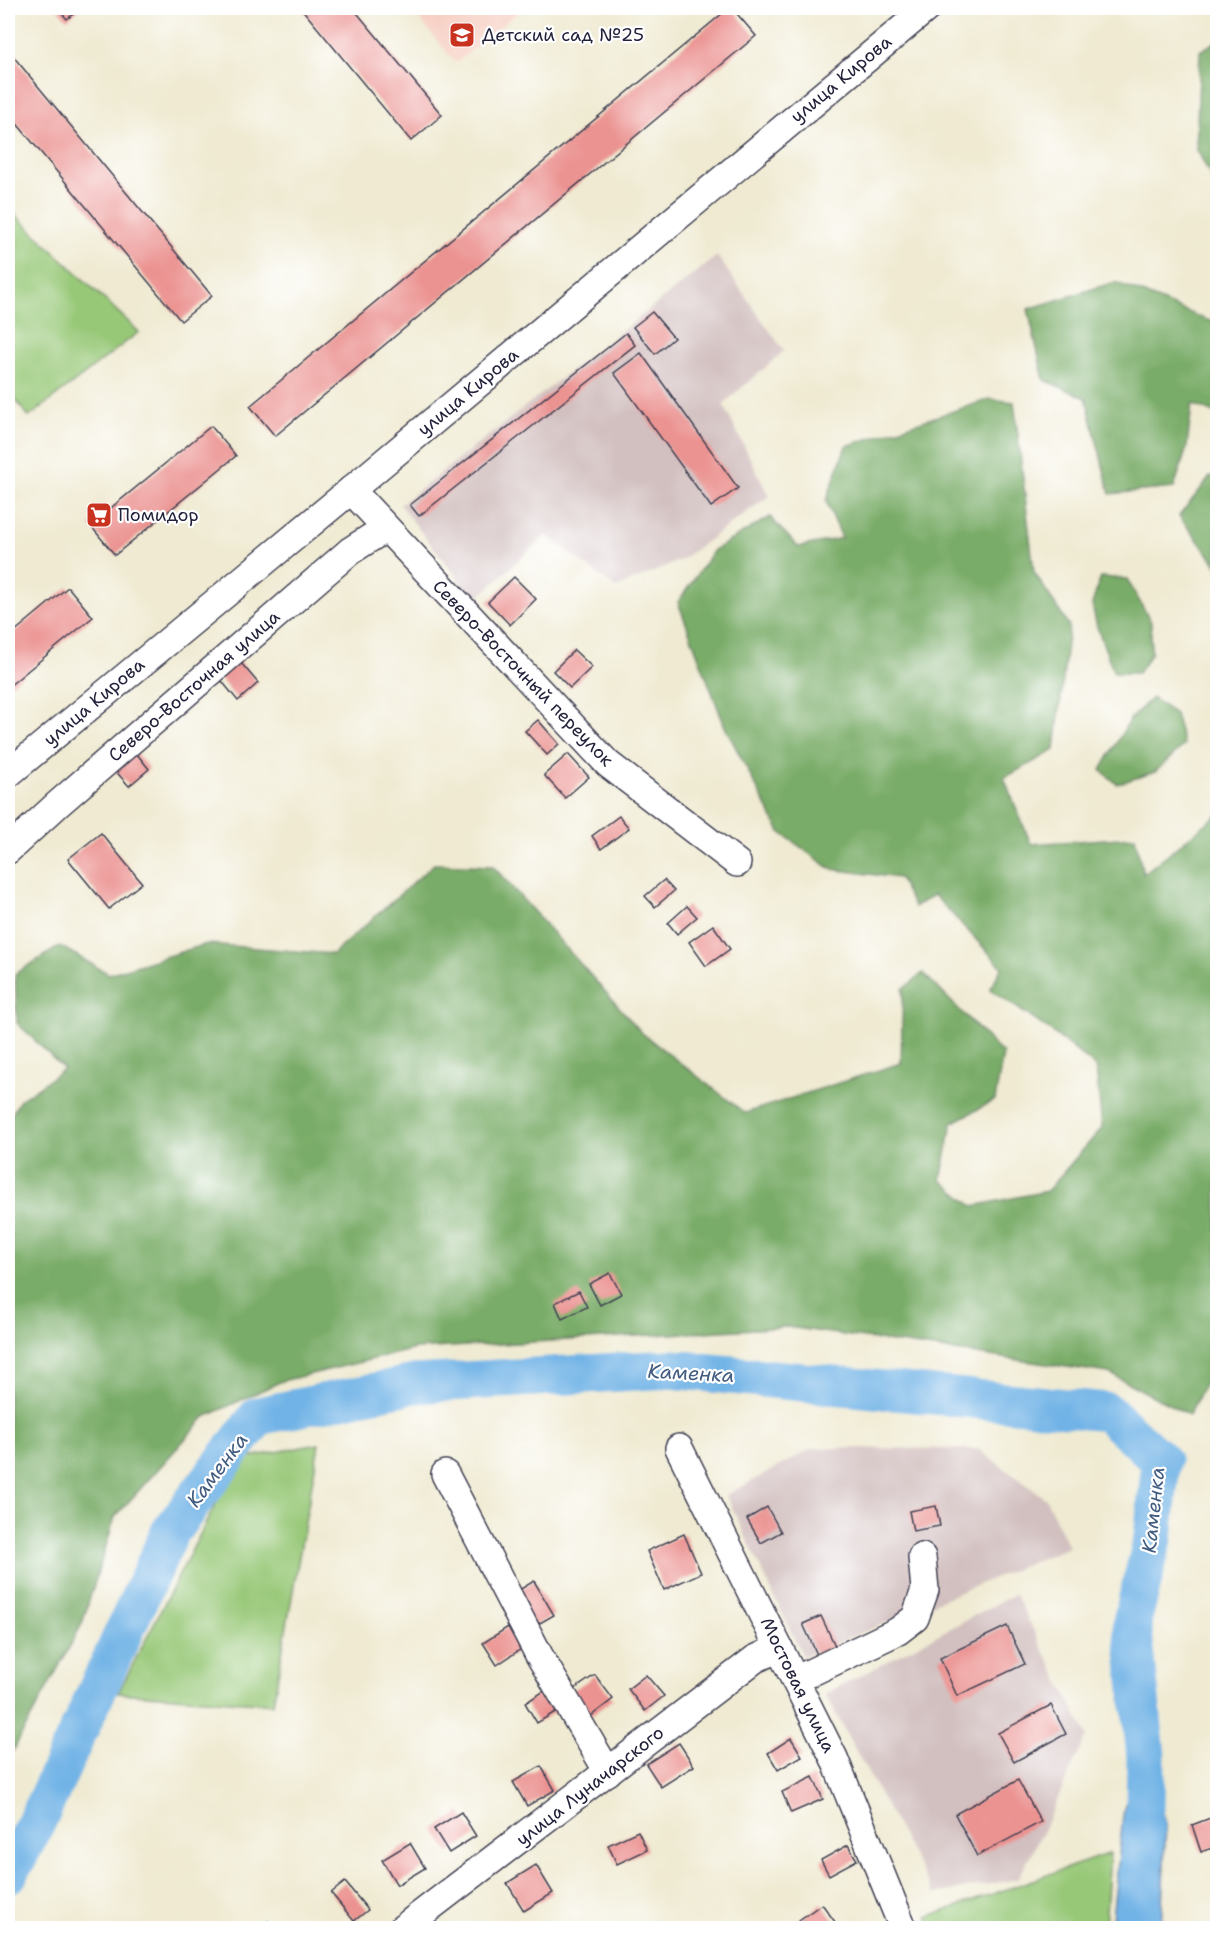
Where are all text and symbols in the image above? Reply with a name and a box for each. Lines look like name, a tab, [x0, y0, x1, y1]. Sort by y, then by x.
school or university icon: Детский сад №25	[447, 20, 477, 50]
place label: Детский сад №25	[482, 23, 644, 47]
street label: улица Кирова	[785, 30, 897, 128]
street label: улица Кирова	[412, 343, 524, 441]
supermarket icon: Помидор	[84, 500, 114, 530]
place label: Помидор	[118, 503, 199, 527]
street label: Северо-Восточный переулок	[427, 575, 619, 772]
street label: Северо-Восточная улица	[103, 605, 285, 767]
street label: улица Кирова	[38, 653, 150, 751]
water label: Каменка	[647, 1358, 735, 1388]
water label: Каменка	[181, 1428, 253, 1512]
water label: Каменка	[1136, 1466, 1170, 1554]
street label: Мостовая улица	[755, 1613, 841, 1757]
street label: улица Луначарского	[511, 1721, 669, 1851]

